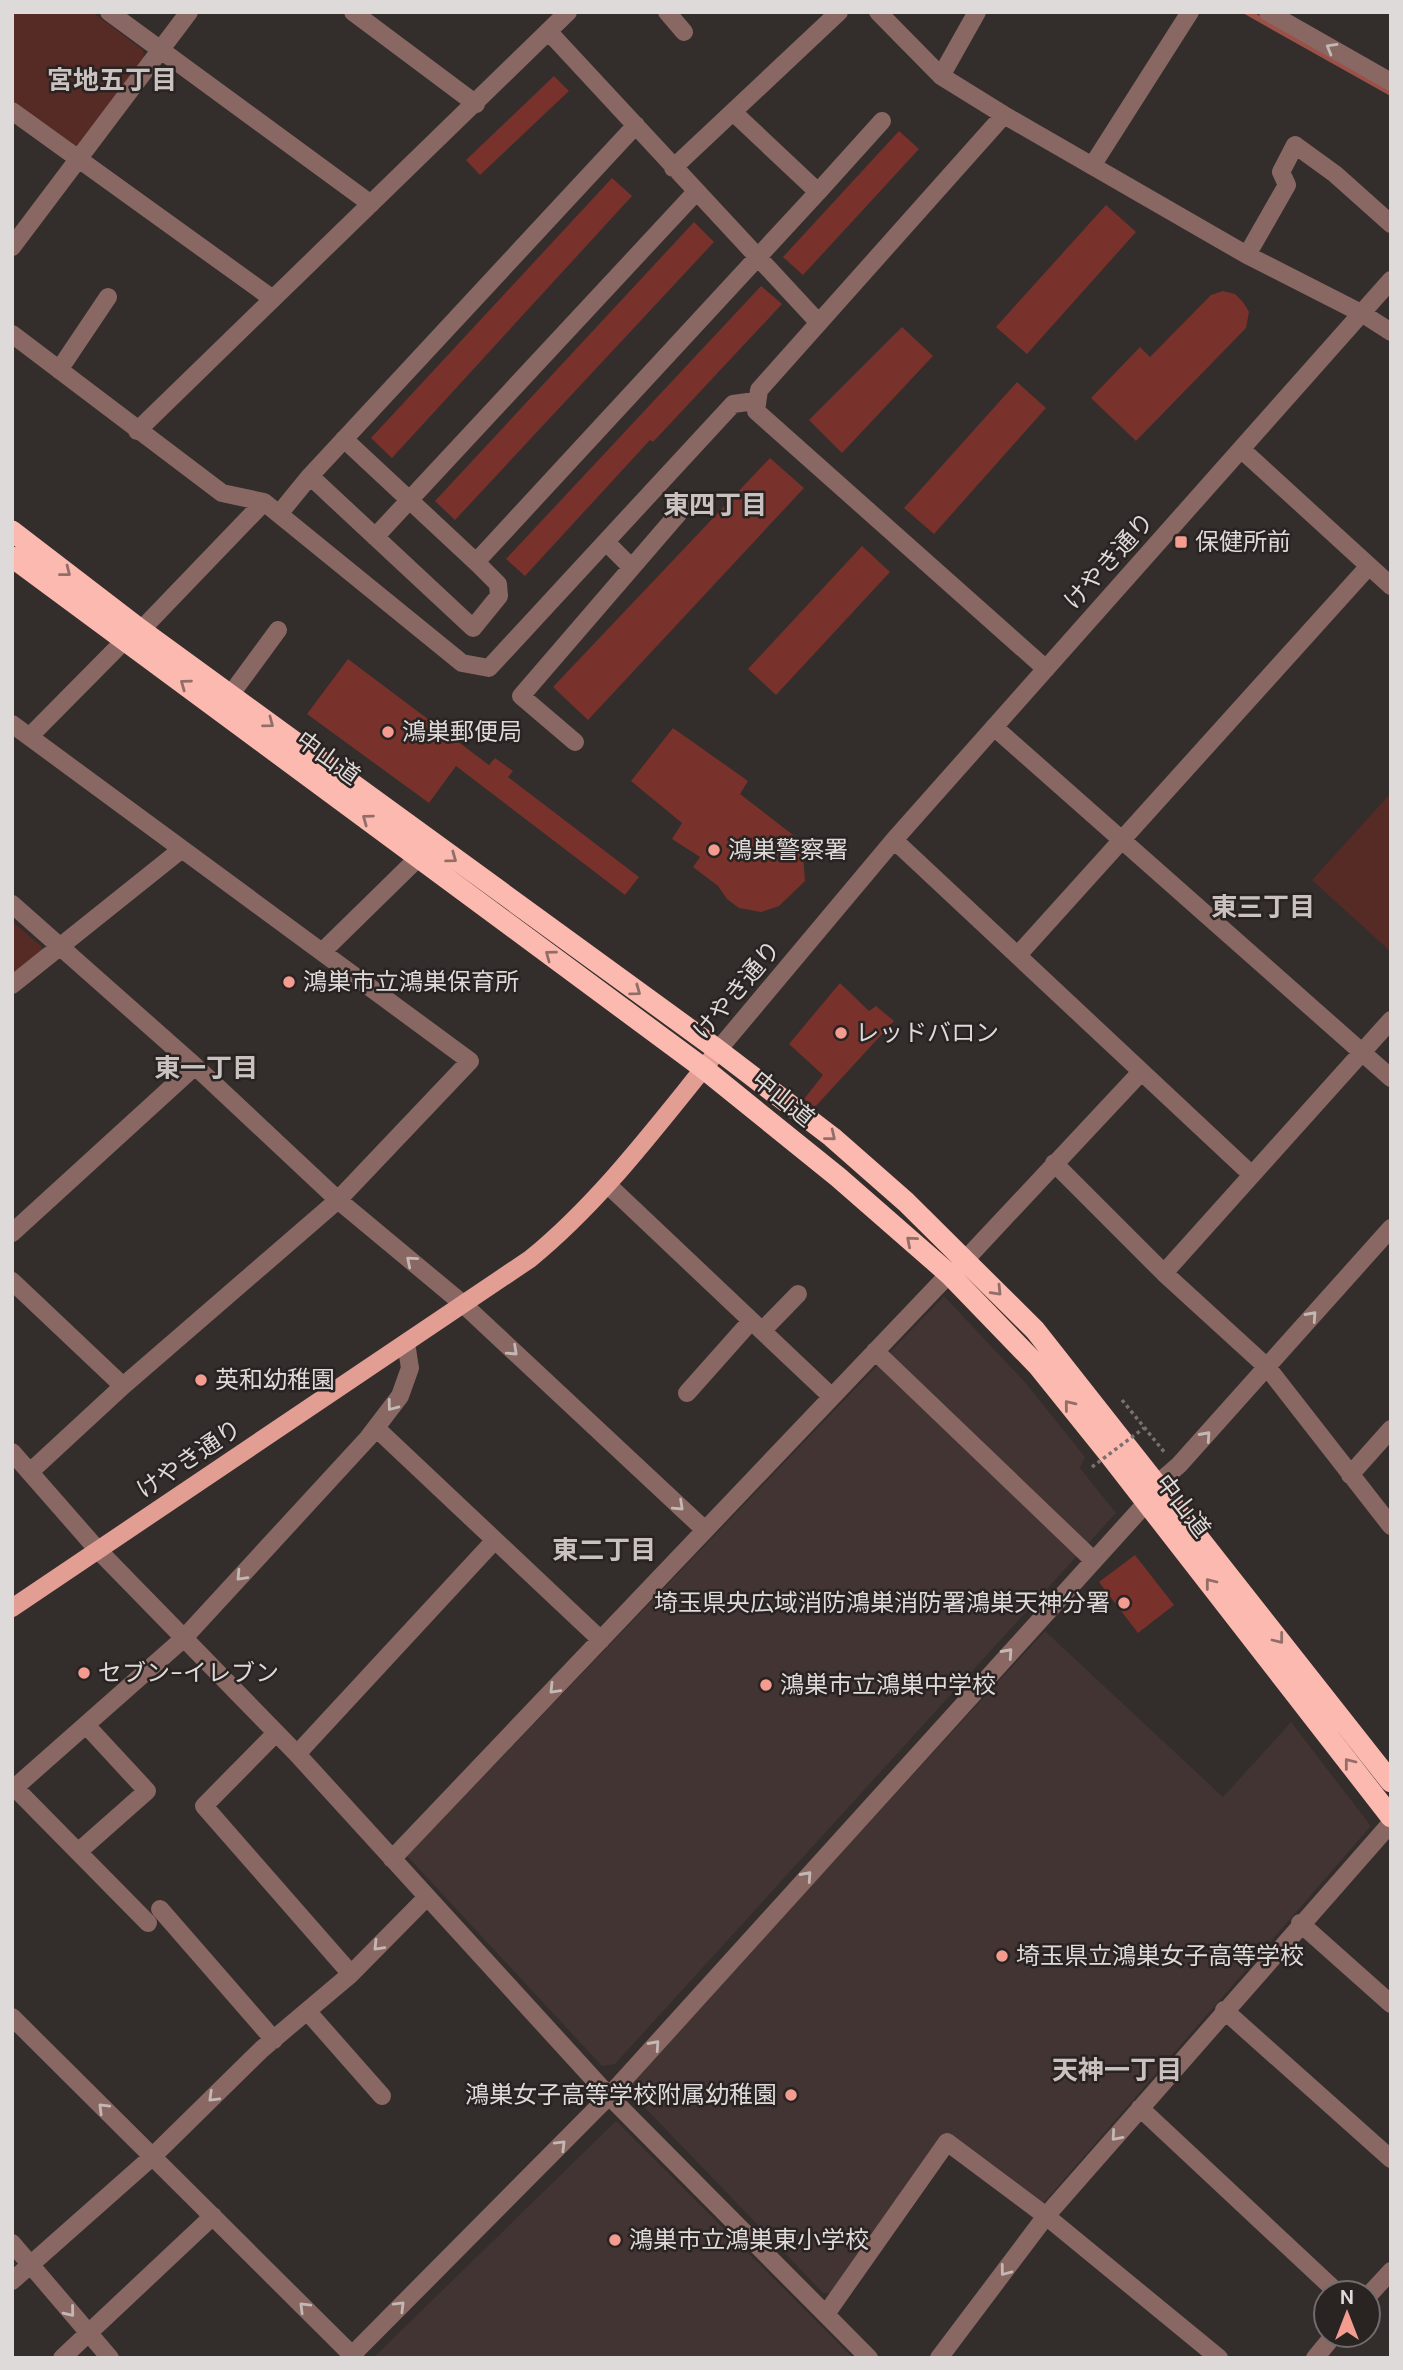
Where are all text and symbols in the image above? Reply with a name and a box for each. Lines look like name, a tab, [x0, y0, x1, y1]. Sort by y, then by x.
one-way arrow	[1326, 43, 1339, 56]
district label: 宮地五丁目	[47, 63, 177, 97]
district label: 東四丁目	[663, 488, 767, 522]
street label: けやき通り	[1057, 506, 1160, 616]
place label: 保健所前	[1195, 526, 1291, 557]
marker: 保健所前	[1173, 534, 1189, 550]
one-way arrow	[59, 564, 71, 577]
one-way arrow	[180, 680, 192, 692]
one-way arrow	[261, 714, 273, 727]
place label: 鴻巣郵便局	[402, 716, 522, 747]
street label: 中山道	[290, 724, 367, 791]
marker: 鴻巣郵便局	[380, 724, 396, 740]
one-way arrow	[363, 815, 375, 827]
place label: 鴻巣警察署	[728, 834, 848, 865]
marker: 鴻巣警察署	[706, 842, 722, 858]
one-way arrow	[444, 849, 457, 862]
district label: 東三丁目	[1211, 890, 1315, 924]
street label: けやき通り	[686, 934, 787, 1046]
one-way arrow	[545, 950, 558, 963]
place label: 鴻巣市立鴻巣保育所	[303, 966, 519, 997]
marker: 鴻巣市立鴻巣保育所	[281, 974, 297, 990]
one-way arrow	[628, 983, 641, 995]
place label: レッドバロン	[855, 1017, 999, 1048]
marker: レッドバロン	[833, 1025, 849, 1041]
district label: 東一丁目	[154, 1051, 258, 1085]
street label: 中山道	[746, 1064, 821, 1133]
one-way arrow	[823, 1128, 835, 1141]
one-way arrow	[907, 1237, 920, 1249]
one-way arrow	[406, 1257, 419, 1269]
one-way arrow	[989, 1283, 1002, 1296]
one-way arrow	[1304, 1312, 1316, 1325]
one-way arrow	[505, 1343, 518, 1355]
place label: 英和幼稚園	[215, 1364, 335, 1395]
marker: 英和幼稚園	[193, 1372, 209, 1388]
one-way arrow	[388, 1399, 401, 1411]
one-way arrow	[1065, 1400, 1077, 1413]
street label: けやき通り	[130, 1412, 247, 1505]
one-way arrow	[1197, 1431, 1210, 1444]
street label: 中山道	[1149, 1468, 1218, 1544]
one-way arrow	[671, 1498, 684, 1511]
district label: 東二丁目	[552, 1533, 656, 1567]
one-way arrow	[236, 1568, 249, 1581]
one-way arrow	[1205, 1578, 1218, 1591]
place label: 埼玉県央広域消防鴻巣消防署鴻巣天神分署	[654, 1587, 1110, 1618]
marker: 埼玉県央広域消防鴻巣消防署鴻巣天神分署	[1116, 1595, 1132, 1611]
one-way arrow	[1270, 1632, 1283, 1644]
one-way arrow	[1000, 1648, 1013, 1661]
place label: セブン-イレブン	[98, 1657, 279, 1688]
marker: セブン-イレブン	[76, 1665, 92, 1681]
place label: 鴻巣市立鴻巣中学校	[780, 1669, 996, 1700]
marker: 鴻巣市立鴻巣中学校	[758, 1677, 774, 1693]
one-way arrow	[549, 1681, 562, 1694]
one-way arrow	[1345, 1758, 1358, 1771]
one-way arrow	[799, 1872, 811, 1885]
one-way arrow	[374, 1938, 387, 1951]
place label: 埼玉県立鴻巣女子高等学校	[1016, 1940, 1304, 1971]
marker: 埼玉県立鴻巣女子高等学校	[994, 1948, 1010, 1964]
one-way arrow	[647, 2041, 659, 2054]
district label: 天神一丁目	[1052, 2053, 1182, 2087]
place label: 鴻巣女子高等学校附属幼稚園	[465, 2079, 777, 2110]
marker: 鴻巣女子高等学校附属幼稚園	[783, 2087, 799, 2103]
one-way arrow	[209, 2088, 222, 2101]
one-way arrow	[99, 2104, 112, 2117]
one-way arrow	[1112, 2128, 1124, 2141]
one-way arrow	[552, 2140, 565, 2153]
place label: 鴻巣市立鴻巣東小学校	[629, 2224, 869, 2255]
marker: 鴻巣市立鴻巣東小学校	[607, 2232, 623, 2248]
one-way arrow	[1001, 2263, 1013, 2276]
north arrow	[1312, 2279, 1382, 2349]
text: N	[1340, 2285, 1354, 2310]
one-way arrow	[299, 2302, 312, 2315]
one-way arrow	[392, 2302, 405, 2315]
one-way arrow	[62, 2303, 74, 2316]

